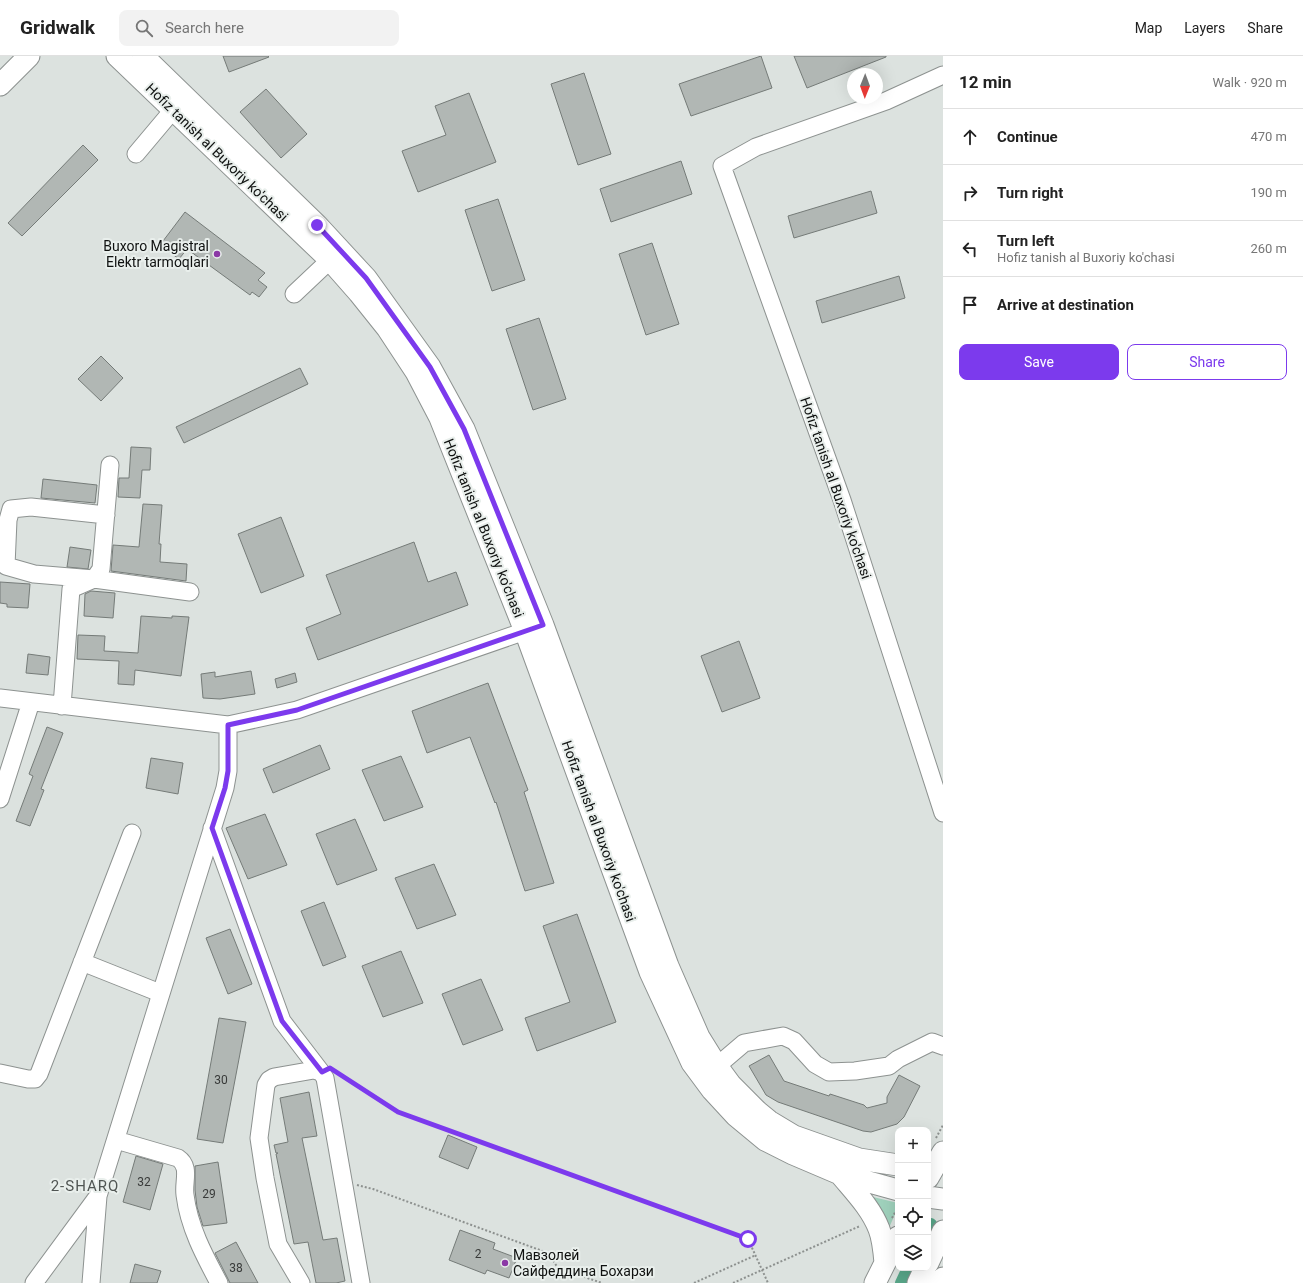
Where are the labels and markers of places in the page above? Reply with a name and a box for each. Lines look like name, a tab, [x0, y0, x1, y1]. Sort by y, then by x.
place label: Buxoro Magistral Elektr tarmoqlari	[103, 238, 209, 270]
marker: Buxoro Magistral Elektr tarmoqlari	[212, 249, 222, 259]
place label: Мавзолей Сайфеддина Бохарзи	[513, 1247, 654, 1279]
marker: Мавзолей Сайфеддина Бохарзи	[500, 1258, 510, 1268]

